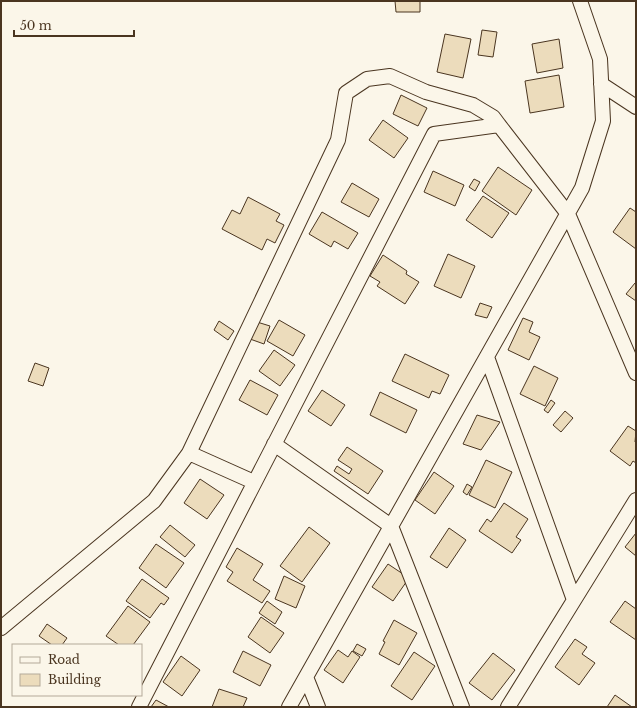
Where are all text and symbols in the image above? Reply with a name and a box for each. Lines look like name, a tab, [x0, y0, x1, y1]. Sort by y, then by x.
scale bar	[14, 12, 134, 38]
text: 50 m	[20, 18, 52, 33]
legend	[12, 644, 142, 696]
text: Road	[48, 652, 80, 667]
text: Building	[48, 672, 102, 687]

